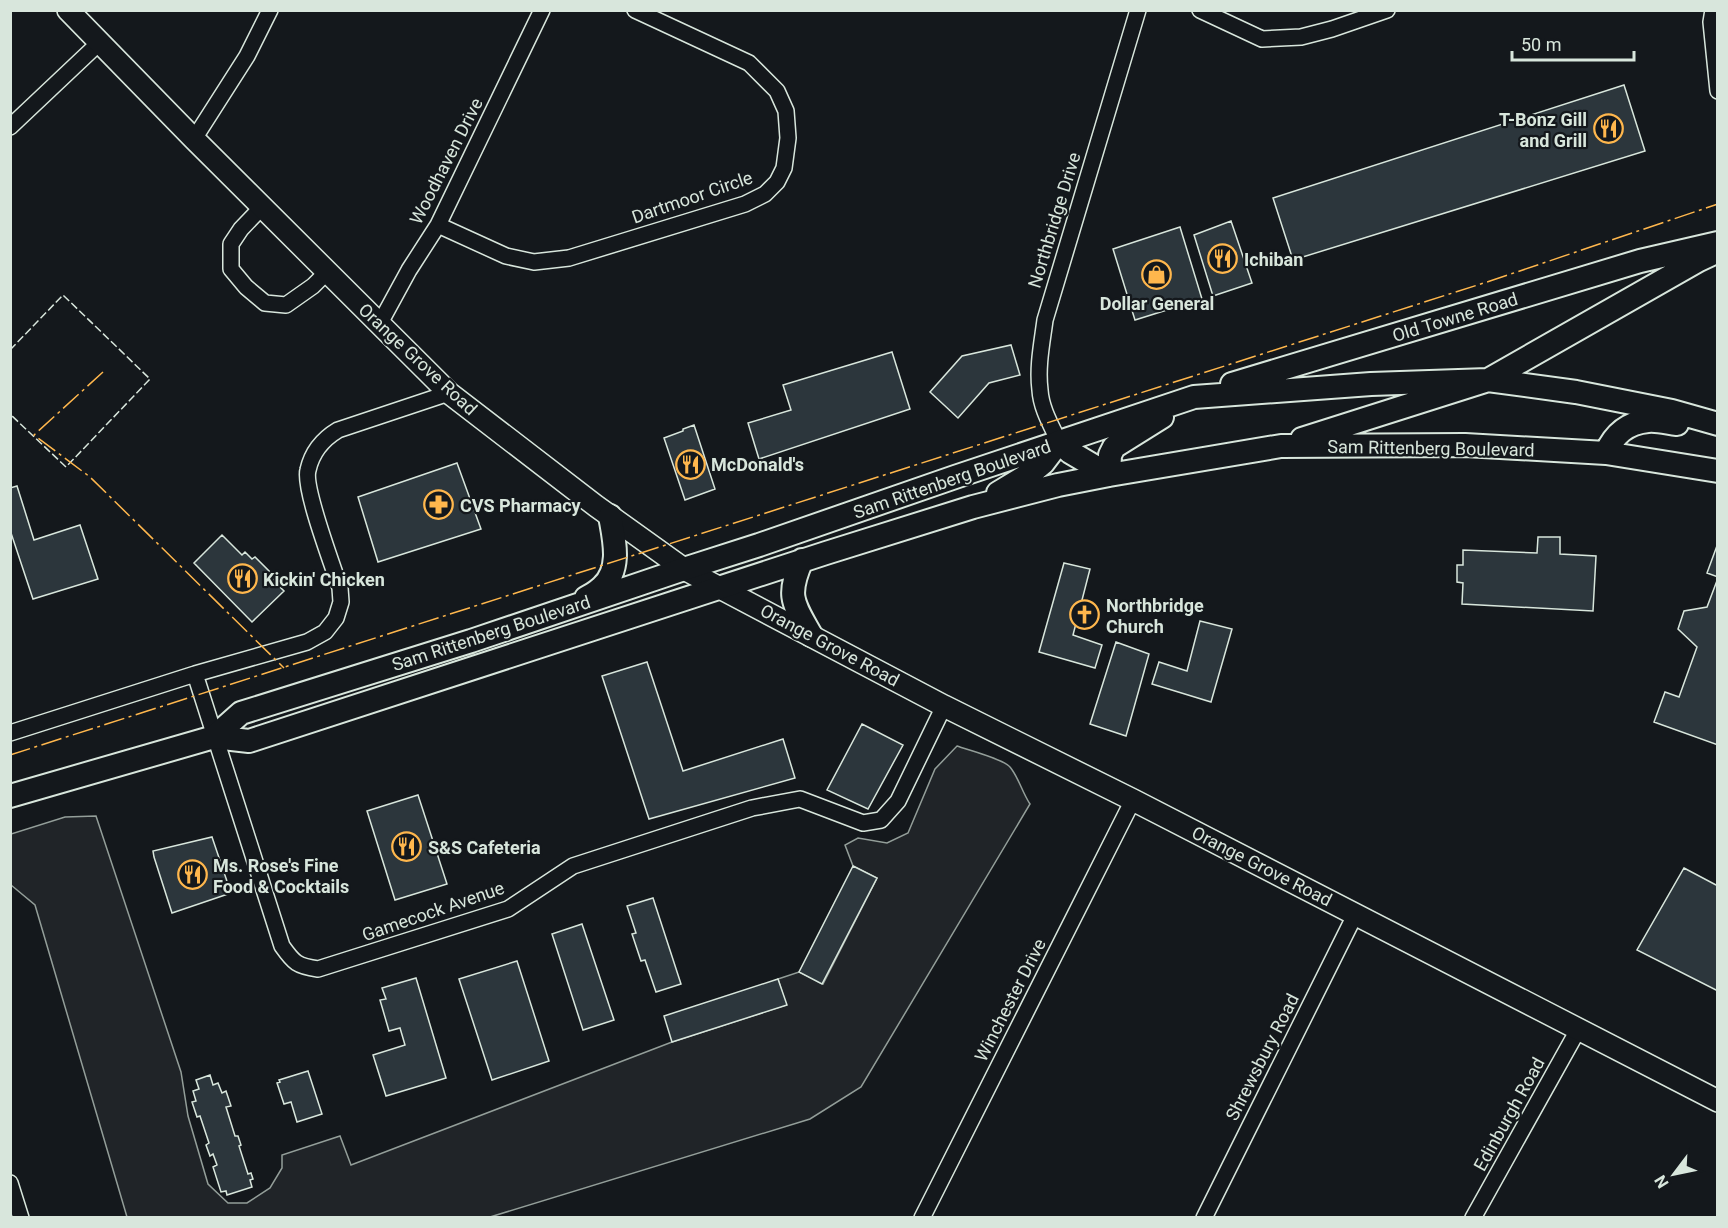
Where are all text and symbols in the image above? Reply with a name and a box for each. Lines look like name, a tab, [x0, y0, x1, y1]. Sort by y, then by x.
scale bar	[1512, 24, 1634, 62]
text: 50 m	[1521, 34, 1561, 55]
street label: Woodhaven Drive	[405, 94, 487, 228]
place label: T-Bonz Gill and Grill	[1499, 109, 1587, 151]
restaurant icon: T-Bonz Gill and Grill	[1592, 113, 1624, 145]
street label: Northbridge Drive	[1023, 150, 1085, 290]
street label: Dartmoor Circle	[629, 167, 755, 227]
restaurant icon: Ichiban	[1207, 243, 1239, 275]
place label: Ichiban	[1244, 249, 1303, 270]
shop icon: Dollar General	[1141, 258, 1173, 290]
street label: Old Towne Road	[1390, 288, 1520, 346]
place label: Dollar General	[1100, 293, 1214, 314]
street label: Orange Grove Road	[354, 299, 482, 419]
street label: Sam Rittenberg Boulevard	[851, 435, 1053, 523]
street label: Sam Rittenberg Boulevard	[1327, 436, 1535, 460]
restaurant icon: McDonald's	[674, 448, 706, 480]
place label: McDonald's	[711, 454, 804, 475]
pharmacy icon: CVS Pharmacy	[423, 489, 455, 521]
place label: CVS Pharmacy	[460, 495, 582, 516]
restaurant icon: Kickin' Chicken	[226, 563, 258, 595]
place label: Kickin' Chicken	[263, 569, 385, 590]
street label: Sam Rittenberg Boulevard	[389, 591, 593, 675]
place label: Northbridge Church	[1106, 595, 1204, 637]
church icon: Northbridge Church	[1069, 599, 1101, 631]
street label: Orange Grove Road	[757, 600, 903, 690]
street label: Orange Grove Road	[1189, 822, 1335, 910]
restaurant icon: S&S Cafeteria	[391, 831, 423, 863]
place label: S&S Cafeteria	[428, 837, 541, 858]
place label: Ms. Rose's Fine Food & Cocktails	[213, 855, 349, 897]
restaurant icon: Ms. Rose's Fine Food & Cocktails	[176, 859, 208, 891]
street label: Gamecock Avenue	[359, 877, 507, 945]
street label: Winchester Drive	[970, 935, 1050, 1065]
street label: Shrewsbury Road	[1221, 990, 1303, 1124]
street label: Edinburgh Road	[1469, 1054, 1549, 1174]
north arrow	[1644, 1144, 1704, 1204]
text: N	[1651, 1172, 1673, 1192]

